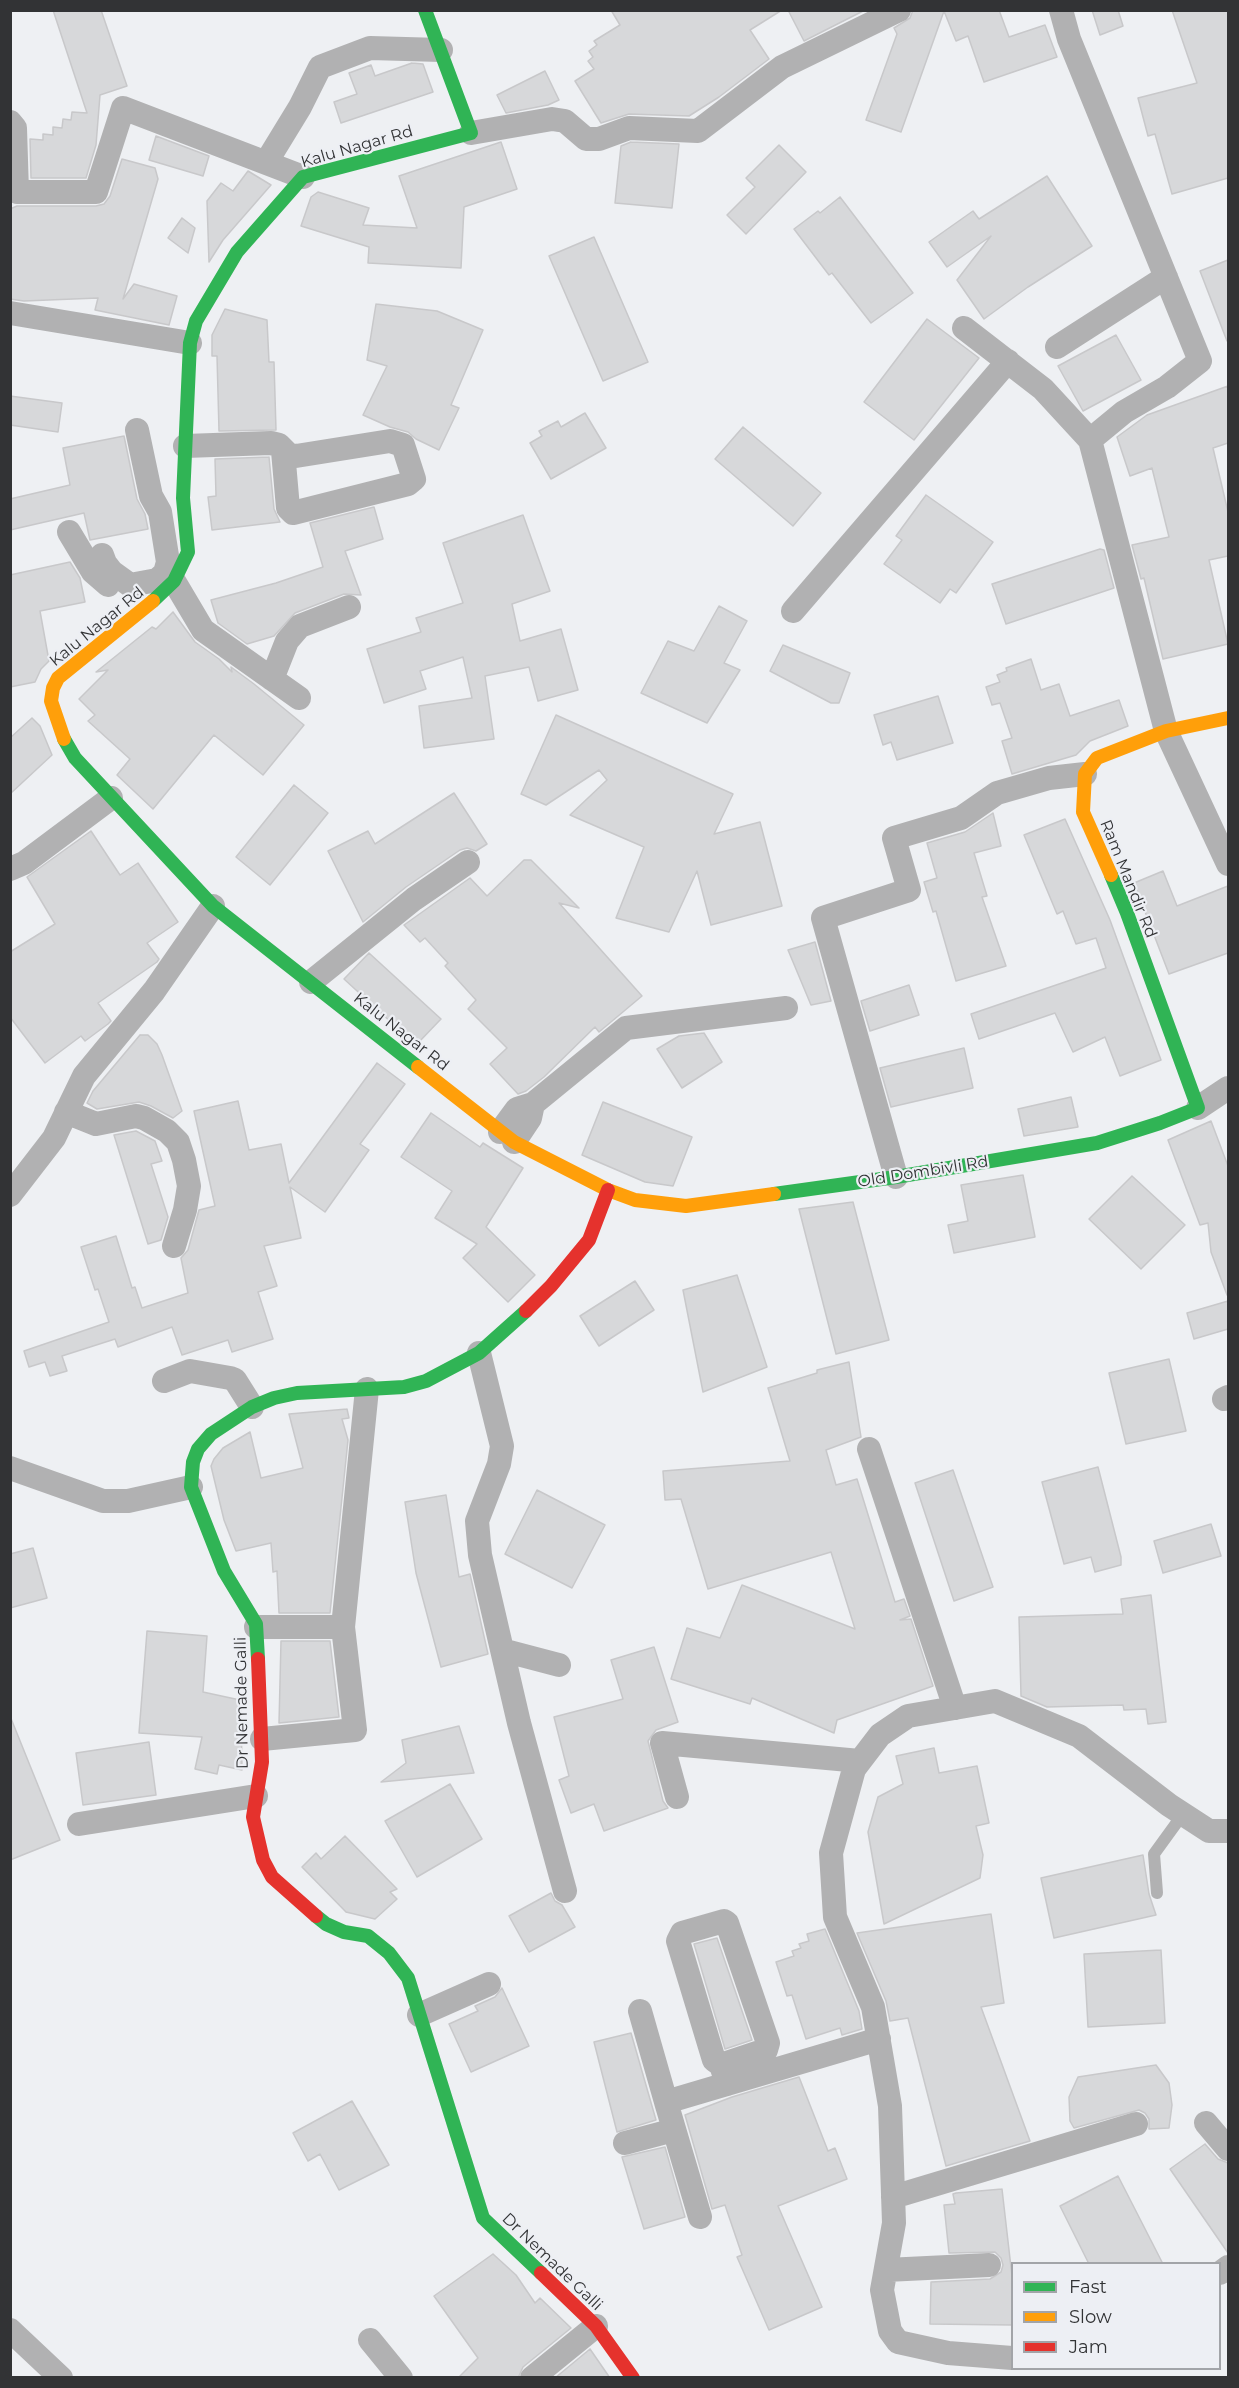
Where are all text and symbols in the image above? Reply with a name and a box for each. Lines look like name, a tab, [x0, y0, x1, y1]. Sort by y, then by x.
street label: Kalu Nagar Rd	[299, 122, 415, 172]
street label: Kalu Nagar Rd	[46, 583, 148, 671]
street label: Ram Mandir Rd	[1096, 817, 1160, 941]
street label: Kalu Nagar Rd	[349, 989, 453, 1075]
street label: Old Dombivli Rd	[856, 1152, 990, 1192]
street label: Dr Nemade Galli	[231, 1637, 253, 1769]
street label: Dr Nemade Galli	[498, 2209, 606, 2315]
legend	[1011, 2262, 1221, 2370]
text: Fast	[1069, 2276, 1107, 2298]
text: Slow	[1069, 2306, 1112, 2328]
text: Jam	[1069, 2336, 1108, 2358]

